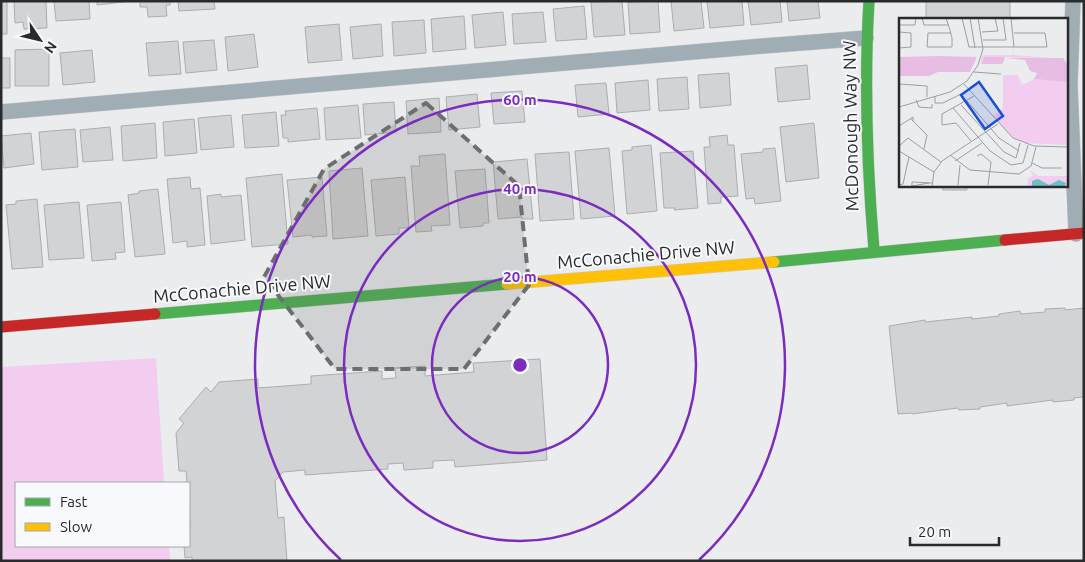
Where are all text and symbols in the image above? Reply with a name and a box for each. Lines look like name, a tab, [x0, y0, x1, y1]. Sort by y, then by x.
north arrow	[15, 15, 65, 65]
inset map	[899, 18, 1068, 186]
text: N	[41, 39, 60, 56]
street label: McDonough Way NW	[839, 40, 861, 212]
text: 60 m	[503, 91, 537, 108]
text: 40 m	[503, 180, 537, 197]
street label: McConachie Drive NW	[556, 236, 736, 272]
text: 20 m	[503, 268, 537, 285]
street label: McConachie Drive NW	[152, 270, 332, 306]
centre of rings	[511, 356, 529, 374]
legend	[15, 482, 190, 547]
text: Fast	[60, 493, 88, 510]
scale bar	[910, 514, 999, 546]
text: Slow	[60, 518, 93, 535]
text: 20 m	[918, 523, 951, 540]

